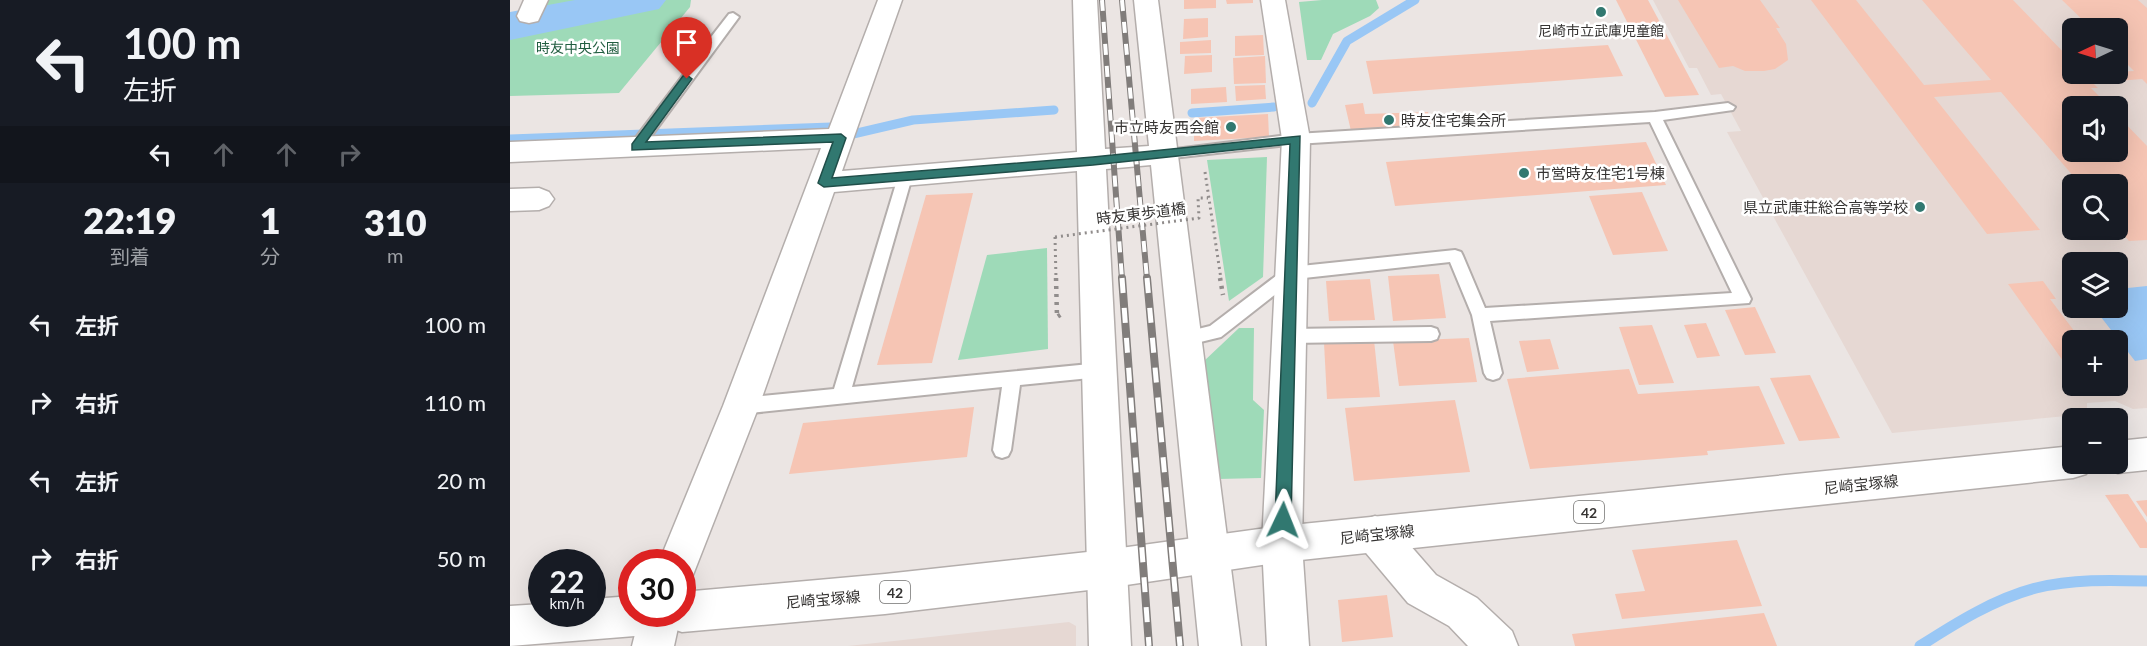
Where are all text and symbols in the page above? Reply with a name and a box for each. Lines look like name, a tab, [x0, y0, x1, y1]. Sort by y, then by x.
marker: 尼崎市立武庫児童館	[1594, 5, 1608, 19]
pin	[661, 17, 712, 79]
text: 100 m	[123, 18, 241, 68]
north arrow	[2062, 18, 2128, 84]
map controls	[2062, 18, 2128, 474]
place label: 尼崎市立武庫児童館	[1538, 22, 1664, 39]
icon: left	[24, 24, 102, 102]
icon: arrive	[670, 26, 703, 59]
park label: 時友中央公園	[536, 39, 620, 56]
text: 左折	[123, 73, 177, 106]
button: sound	[2062, 96, 2128, 162]
place label: 時友住宅集会所	[1401, 111, 1506, 129]
marker: 時友住宅集会所	[1382, 113, 1396, 127]
place label: 市立時友西会館	[1114, 118, 1219, 136]
marker: 市立時友西会館	[1224, 120, 1238, 134]
icon: left	[144, 138, 177, 171]
icon: ahead	[207, 138, 240, 171]
icon: ahead	[270, 138, 303, 171]
icon: right	[333, 138, 366, 171]
place label: 市営時友住宅1号棟	[1536, 164, 1665, 182]
marker: 市営時友住宅1号棟	[1517, 166, 1531, 180]
button: search	[2062, 174, 2128, 240]
text: 22:19	[83, 198, 176, 242]
text: 1	[260, 198, 281, 242]
place label: 県立武庫荘総合高等学校	[1743, 198, 1908, 216]
street label: 時友東歩道橋	[1095, 199, 1187, 227]
text: 310	[364, 200, 427, 244]
marker: 県立武庫荘総合高等学校	[1913, 200, 1927, 214]
text: m	[387, 243, 404, 267]
text: 到着	[110, 244, 150, 268]
text: 分	[260, 244, 280, 268]
button: layers	[2062, 252, 2128, 318]
icon: left	[24, 308, 57, 341]
text: 100 m	[424, 311, 486, 338]
text: 左折	[75, 312, 119, 339]
button: +	[2062, 330, 2128, 396]
icon: right	[24, 386, 57, 419]
text: 110 m	[424, 389, 486, 416]
text: 右折	[75, 390, 119, 417]
button: −	[2062, 408, 2128, 474]
icon: left	[24, 464, 57, 497]
text: 20 m	[437, 467, 486, 494]
text: 左折	[75, 468, 119, 495]
street label: 尼崎宝塚線	[1823, 471, 1899, 497]
position arrow	[1251, 488, 1315, 552]
road number: 42	[1574, 501, 1604, 523]
street label: 尼崎宝塚線	[1339, 521, 1415, 547]
icon: right	[24, 542, 57, 575]
text: 50 m	[437, 545, 486, 572]
text: 右折	[75, 546, 119, 573]
speed limit sign: 30	[618, 549, 696, 627]
text: 22	[550, 563, 584, 599]
road number: 42	[880, 581, 910, 603]
street label: 尼崎宝塚線	[785, 587, 861, 611]
text: km/h	[549, 594, 585, 612]

